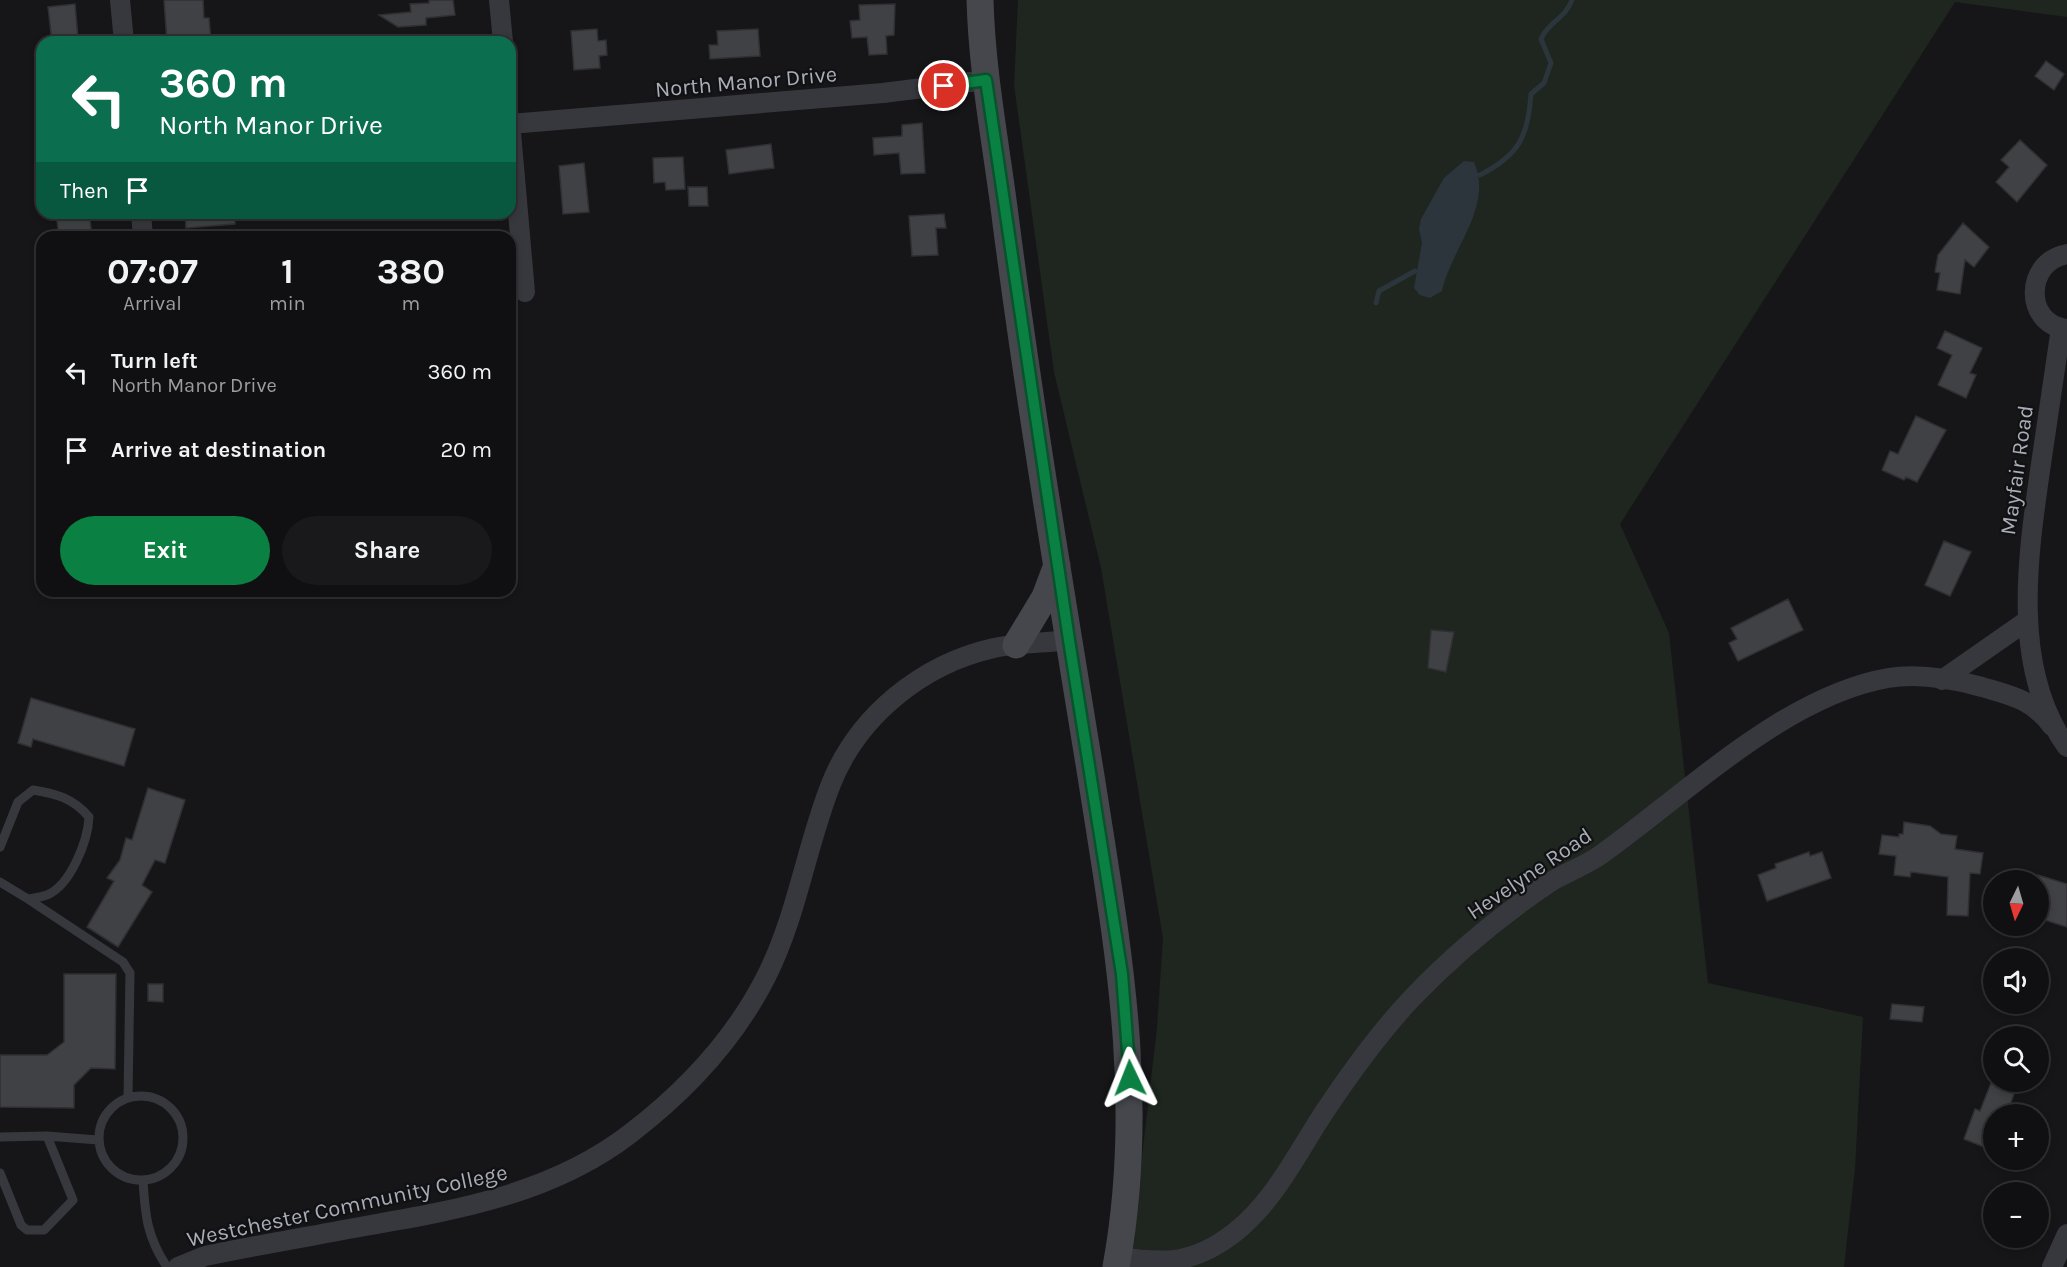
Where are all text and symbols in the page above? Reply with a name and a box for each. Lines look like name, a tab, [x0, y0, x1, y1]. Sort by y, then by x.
text: 360 m	[159, 58, 288, 108]
icon: left	[60, 60, 138, 138]
pin	[918, 60, 969, 111]
street label: North Manor Drive	[654, 61, 838, 103]
icon: arrive	[927, 69, 960, 102]
text: North Manor Drive	[159, 109, 383, 141]
icon: arrive	[121, 174, 154, 207]
text: Then	[60, 178, 109, 204]
text: 07:07	[107, 250, 198, 292]
text: 1	[281, 250, 294, 292]
text: 380	[377, 250, 445, 292]
text: Arrival	[123, 292, 182, 315]
text: min	[269, 292, 306, 315]
text: m	[401, 292, 420, 315]
text: Turn left	[111, 348, 198, 374]
icon: left	[60, 356, 93, 389]
text: 360 m	[428, 359, 492, 385]
text: North Manor Drive	[111, 374, 277, 397]
street label: Mayfair Road	[1995, 403, 2039, 537]
icon: arrive	[60, 434, 93, 467]
text: Arrive at destination	[111, 437, 326, 463]
text: 20 m	[440, 437, 492, 463]
button: Exit	[60, 516, 270, 585]
button: Share	[282, 516, 492, 585]
street label: Hevelyne Road	[1462, 822, 1597, 925]
north arrow	[1983, 870, 2049, 936]
map controls	[1983, 870, 2049, 1248]
button: sound	[1983, 948, 2049, 1014]
button: search	[1983, 1026, 2049, 1092]
position arrow	[1098, 1046, 1162, 1110]
button: +	[1983, 1104, 2049, 1170]
street label: Westchester Community College	[185, 1159, 510, 1253]
button: −	[1983, 1182, 2049, 1248]

